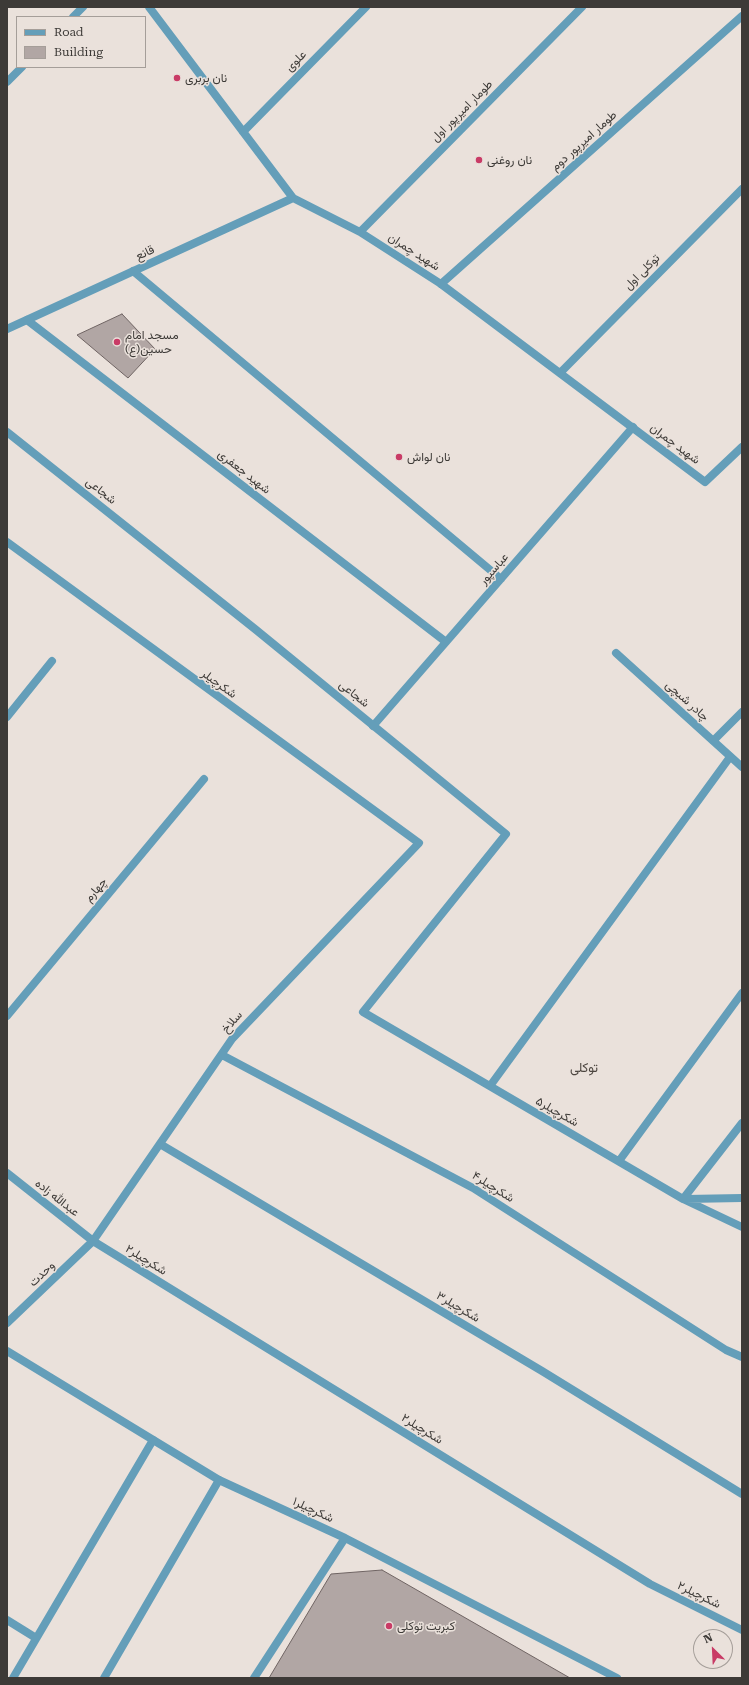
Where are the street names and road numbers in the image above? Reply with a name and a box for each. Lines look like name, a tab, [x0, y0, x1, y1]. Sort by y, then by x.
street label: علوی	[282, 47, 310, 75]
street label: طومار امیرپور اول	[428, 77, 496, 145]
street label: طومار امیرپور دوم	[548, 108, 620, 174]
street label: شهید چمران	[385, 230, 443, 274]
street label: قانع	[133, 242, 157, 264]
street label: توکلی اول	[621, 251, 663, 293]
street label: شهید چمران	[647, 421, 703, 467]
street label: شهید جعفری	[215, 447, 273, 497]
street label: شجاعی	[83, 475, 119, 507]
street label: عباسپور	[476, 550, 512, 588]
street label: شکرچیلر	[199, 666, 239, 702]
street label: شجاعی	[336, 677, 372, 711]
street label: چادر شبچی	[662, 678, 712, 724]
street label: چهارم	[82, 875, 110, 905]
street label: سلاخ	[218, 1008, 246, 1036]
street label: شکرچیلر۵	[533, 1094, 581, 1130]
street label: شکرچیلر۴	[469, 1168, 517, 1206]
street label: عبدالله زاده	[32, 1176, 82, 1220]
street label: شکرچیلر۲	[123, 1242, 169, 1278]
street label: وحدت	[26, 1258, 58, 1290]
street label: شکرچیلر۳	[434, 1288, 482, 1326]
street label: شکرچیلر۲	[399, 1411, 445, 1447]
street label: شکرچیلر۱	[290, 1494, 336, 1526]
street label: شکرچیلر۲	[675, 1578, 723, 1612]

